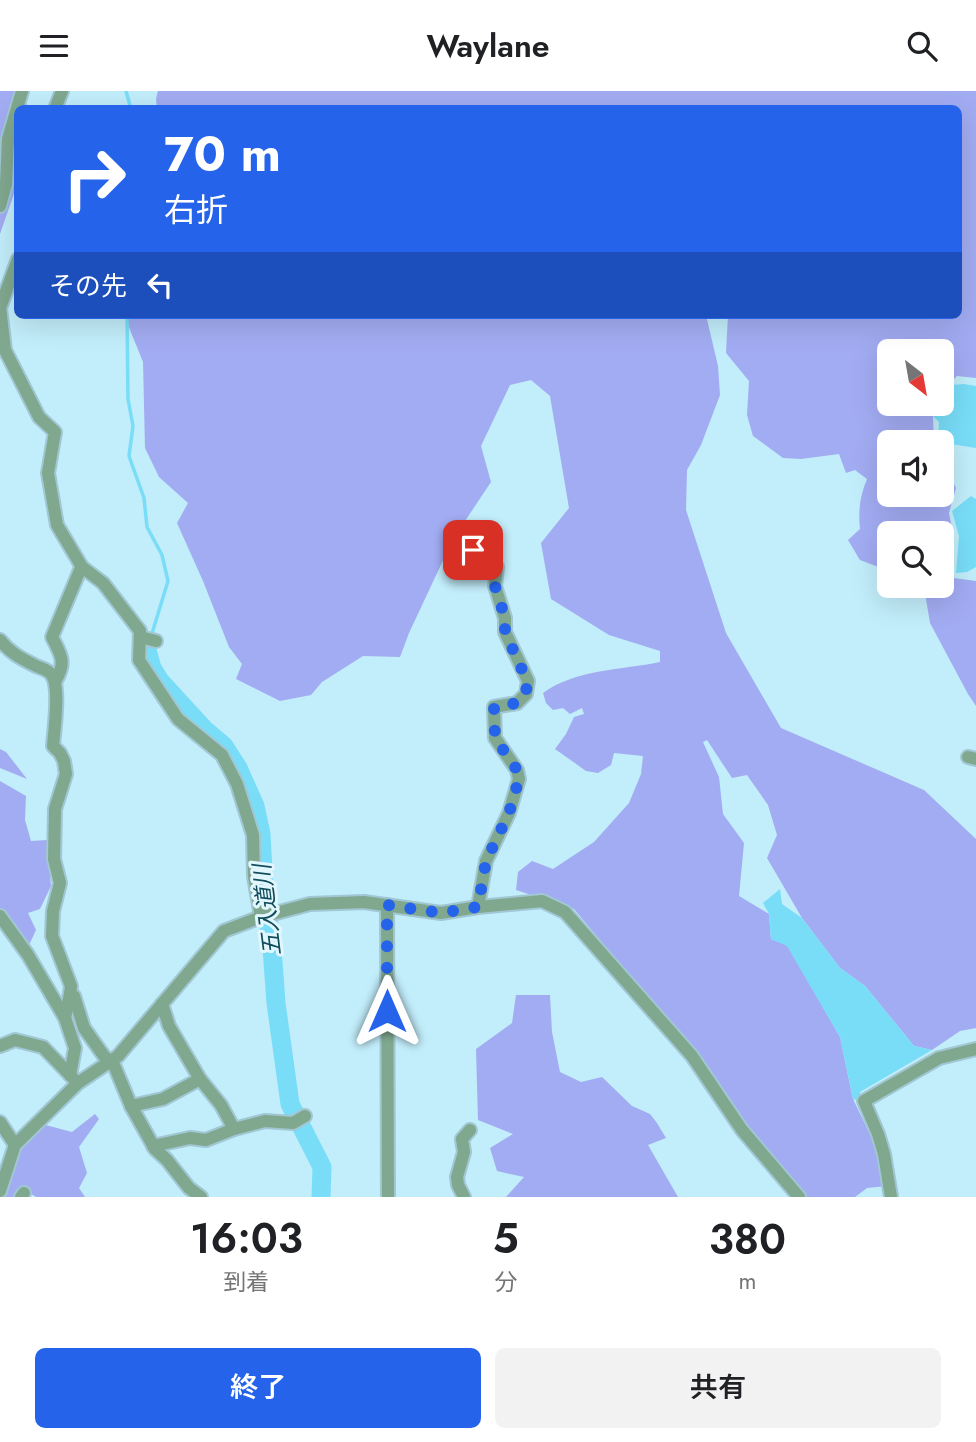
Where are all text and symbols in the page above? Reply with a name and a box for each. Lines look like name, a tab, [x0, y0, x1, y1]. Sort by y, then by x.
text: Waylane	[426, 23, 550, 69]
icon: menu	[35, 27, 73, 65]
icon: search	[903, 27, 941, 65]
text: 70 m	[164, 119, 281, 189]
icon: right	[49, 133, 140, 224]
text: 右折	[164, 187, 228, 233]
icon: left	[141, 266, 179, 304]
text: その先	[49, 267, 127, 305]
north arrow	[877, 339, 954, 417]
map controls	[877, 339, 954, 598]
button: sound	[877, 430, 954, 507]
pin	[443, 520, 503, 580]
button: search	[877, 521, 954, 598]
icon: arrive	[454, 531, 492, 569]
water label: 五入道川	[244, 859, 289, 958]
position arrow	[350, 974, 424, 1048]
text: 16:03	[190, 1208, 303, 1269]
text: 5	[493, 1208, 519, 1269]
text: 380	[709, 1209, 786, 1270]
text: m	[738, 1264, 756, 1298]
text: 到着	[223, 1265, 269, 1299]
text: 分	[494, 1265, 517, 1299]
button: 終了	[35, 1348, 481, 1428]
button: 共有	[495, 1348, 941, 1428]

